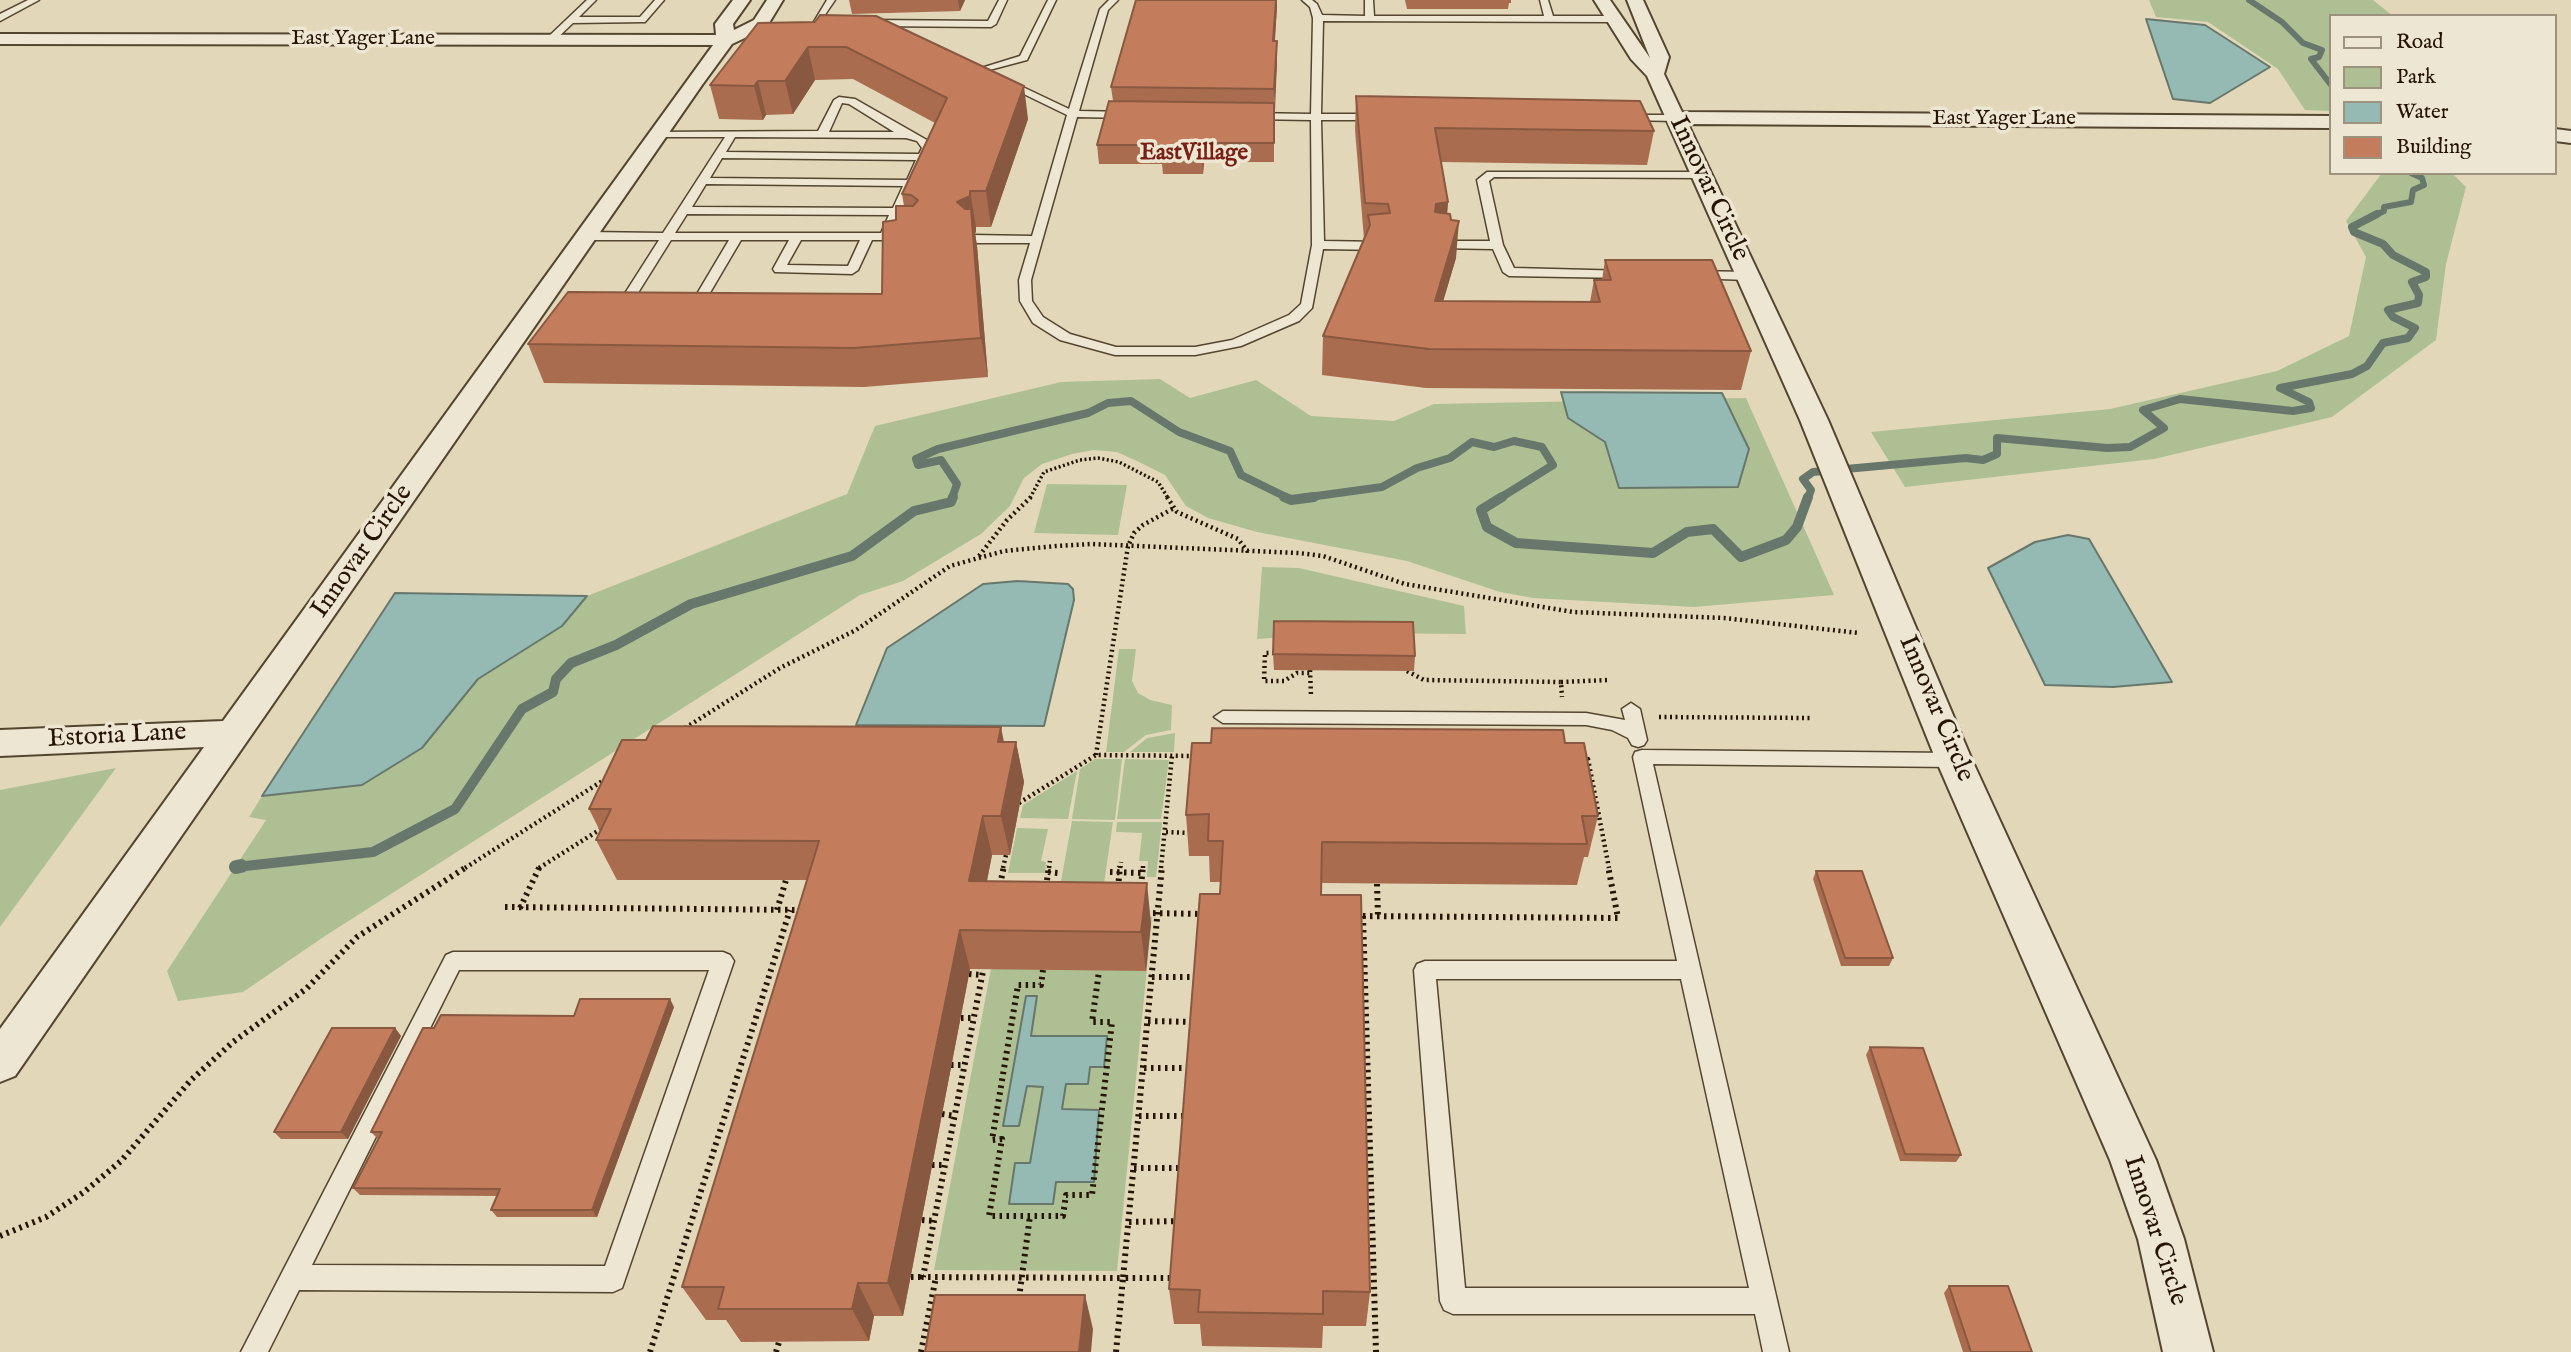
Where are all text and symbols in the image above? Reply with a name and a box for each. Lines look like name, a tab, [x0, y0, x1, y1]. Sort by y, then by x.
legend	[2330, 14, 2557, 175]
street label: East Yager Lane	[291, 27, 435, 53]
text: Road	[2396, 29, 2443, 56]
text: Park	[2396, 64, 2436, 91]
text: Water	[2396, 99, 2448, 126]
street label: East Yager Lane	[1932, 107, 2076, 133]
street label: Innovar Circle	[1661, 112, 1755, 266]
text: Building	[2396, 134, 2471, 161]
district label: EastVillage	[1140, 140, 1248, 168]
street label: Innovar Circle	[306, 479, 420, 625]
street label: Innovar Circle	[1890, 631, 1980, 787]
street label: Estoria Lane	[47, 718, 187, 756]
street label: Innovar Circle	[2115, 1152, 2193, 1310]

